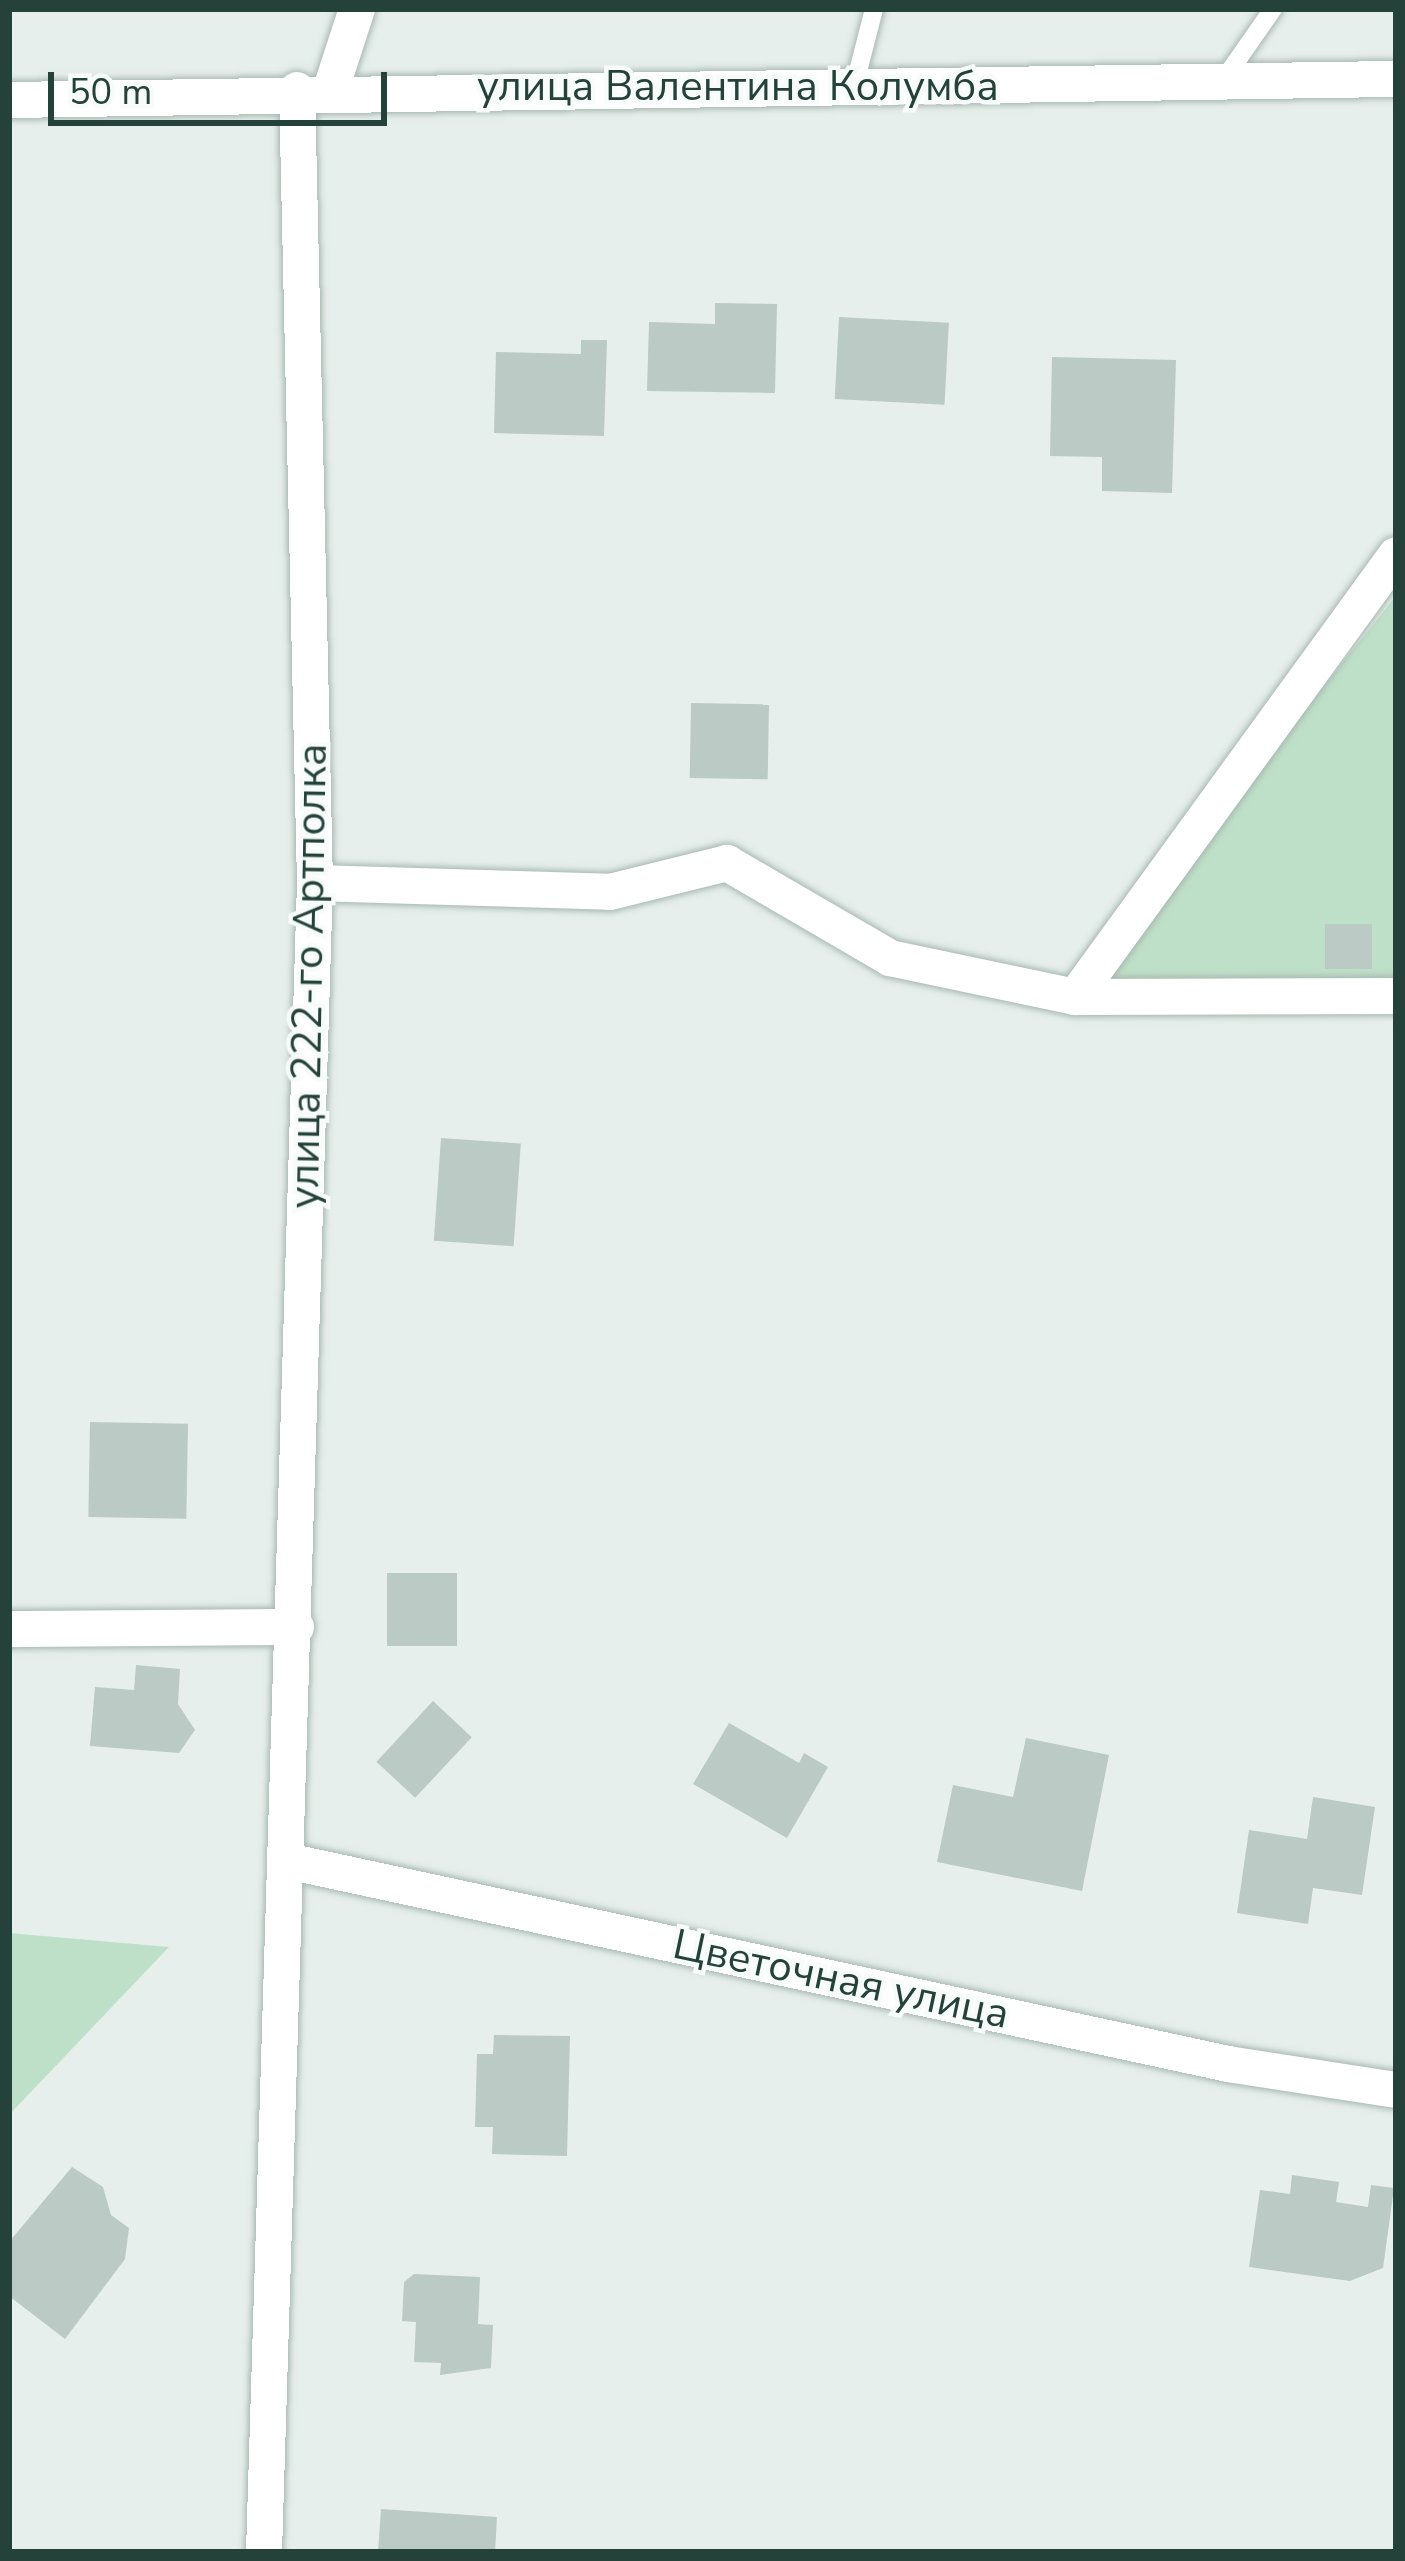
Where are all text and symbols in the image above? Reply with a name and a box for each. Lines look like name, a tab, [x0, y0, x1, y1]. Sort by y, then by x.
scale bar	[54, 48, 393, 122]
street label: улица Валентина Колумба	[477, 62, 999, 112]
text: 50 m	[69, 68, 152, 117]
street label: улица 222-го Артполка	[280, 743, 338, 1209]
street label: Цветочная улица	[668, 1920, 1014, 2040]

